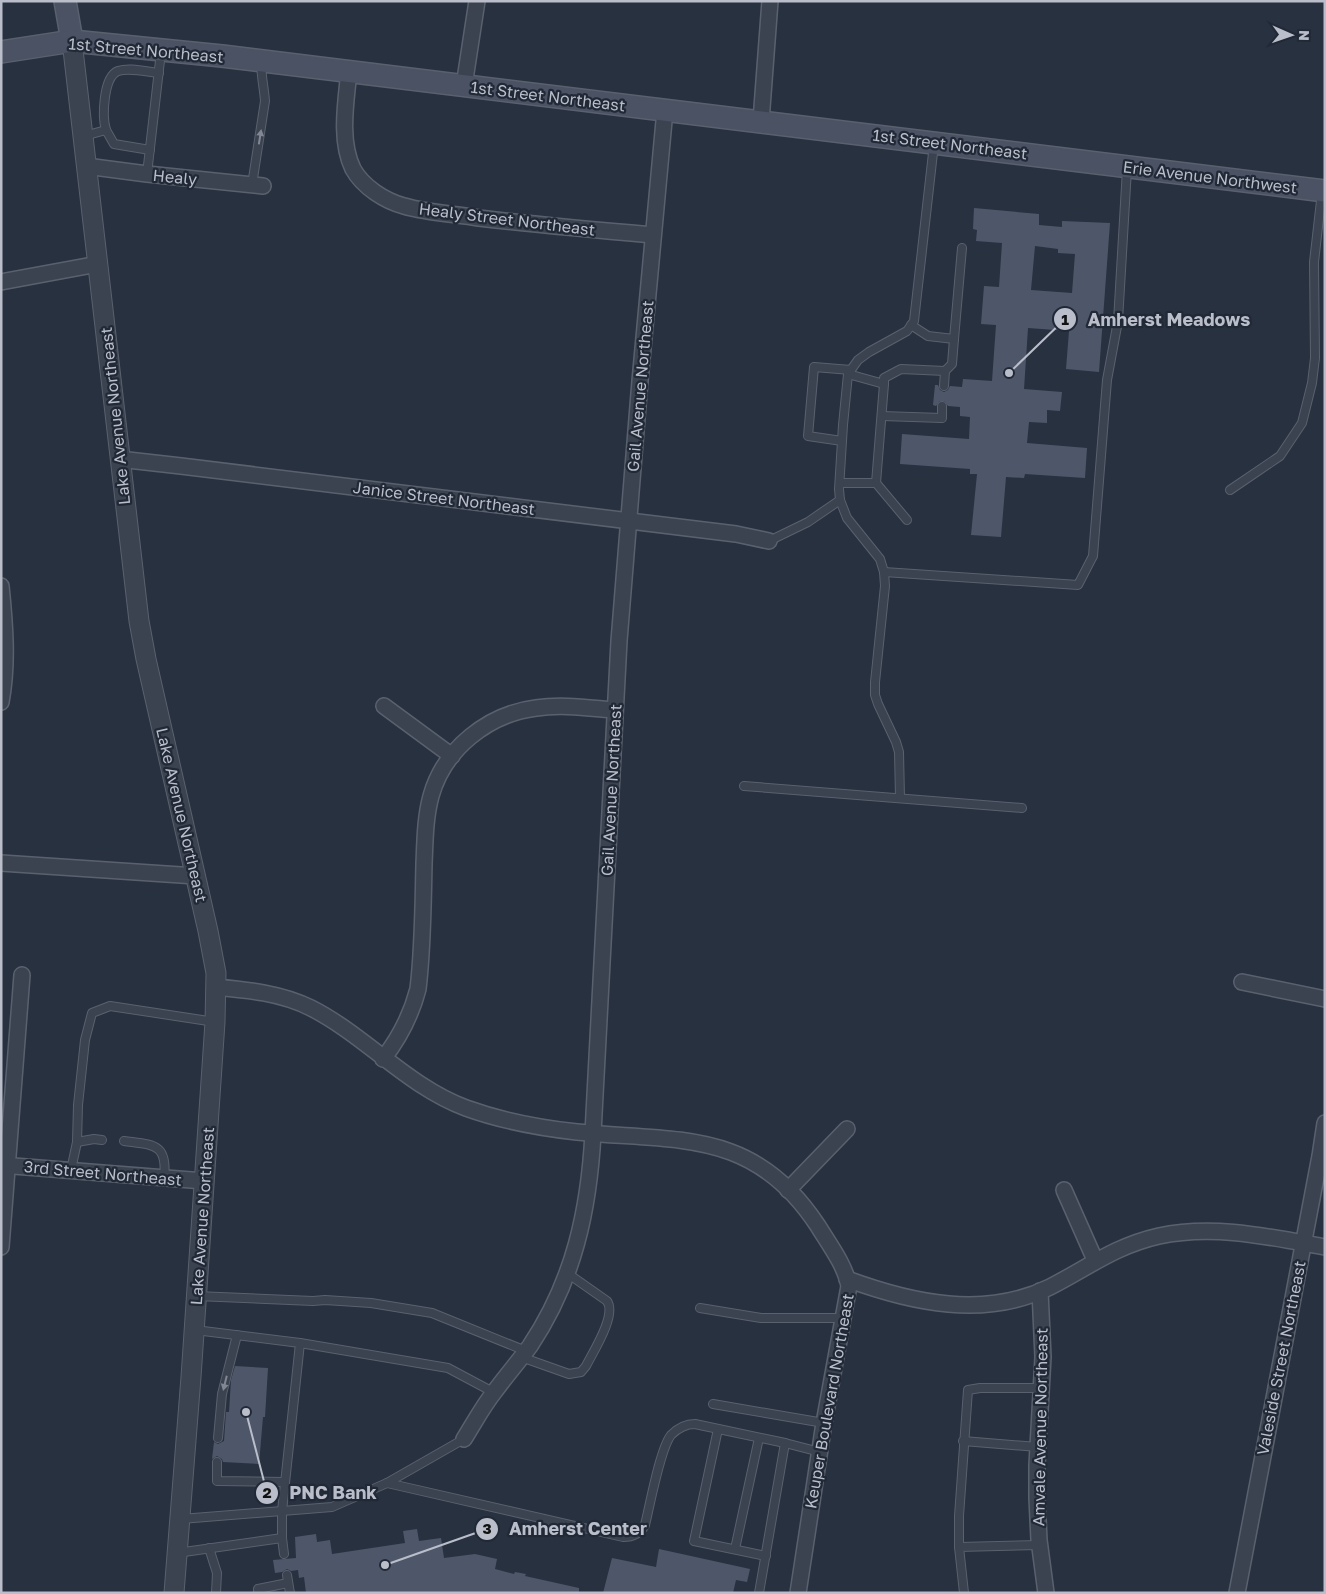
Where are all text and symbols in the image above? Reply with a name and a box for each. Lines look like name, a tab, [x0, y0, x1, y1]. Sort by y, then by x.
north arrow	[1266, 10, 1316, 60]
text: N	[1296, 30, 1313, 41]
street label: 1st Street Northeast	[68, 33, 224, 67]
street label: 1st Street Northeast	[469, 77, 627, 115]
street label: 1st Street Northeast	[871, 125, 1029, 163]
one-way arrow	[256, 129, 264, 145]
street label: Erie Avenue Northwest	[1122, 156, 1298, 198]
street label: Healy	[152, 165, 198, 189]
street label: Healy Street Northeast	[418, 198, 596, 240]
street label: Gail Avenue Northeast	[623, 299, 657, 473]
callout: Amherst Meadows	[1053, 303, 1260, 336]
text: Amherst Meadows	[1088, 308, 1250, 330]
text: 1	[1061, 310, 1069, 328]
street label: Lake Avenue Northeast	[96, 326, 134, 506]
street label: Janice Street Northeast	[352, 477, 536, 519]
street label: Gail Avenue Northeast	[597, 704, 625, 876]
street label: Lake Avenue Northeast	[152, 726, 212, 904]
street label: Lake Avenue Northeast	[186, 1126, 218, 1306]
street label: 3rd Street Northeast	[23, 1156, 183, 1190]
street label: Valeside Street Northeast	[1252, 1259, 1310, 1457]
street label: Keuper Boulevard Northeast	[800, 1292, 858, 1510]
street label: Amvale Avenue Northeast	[1028, 1328, 1052, 1526]
one-way arrow	[221, 1375, 229, 1390]
callout: PNC Bank	[254, 1476, 387, 1509]
text: PNC Bank	[289, 1481, 377, 1503]
text: 2	[262, 1483, 272, 1501]
callout: Amherst Center	[474, 1513, 657, 1546]
text: Amherst Center	[509, 1517, 647, 1539]
text: 3	[482, 1519, 492, 1537]

